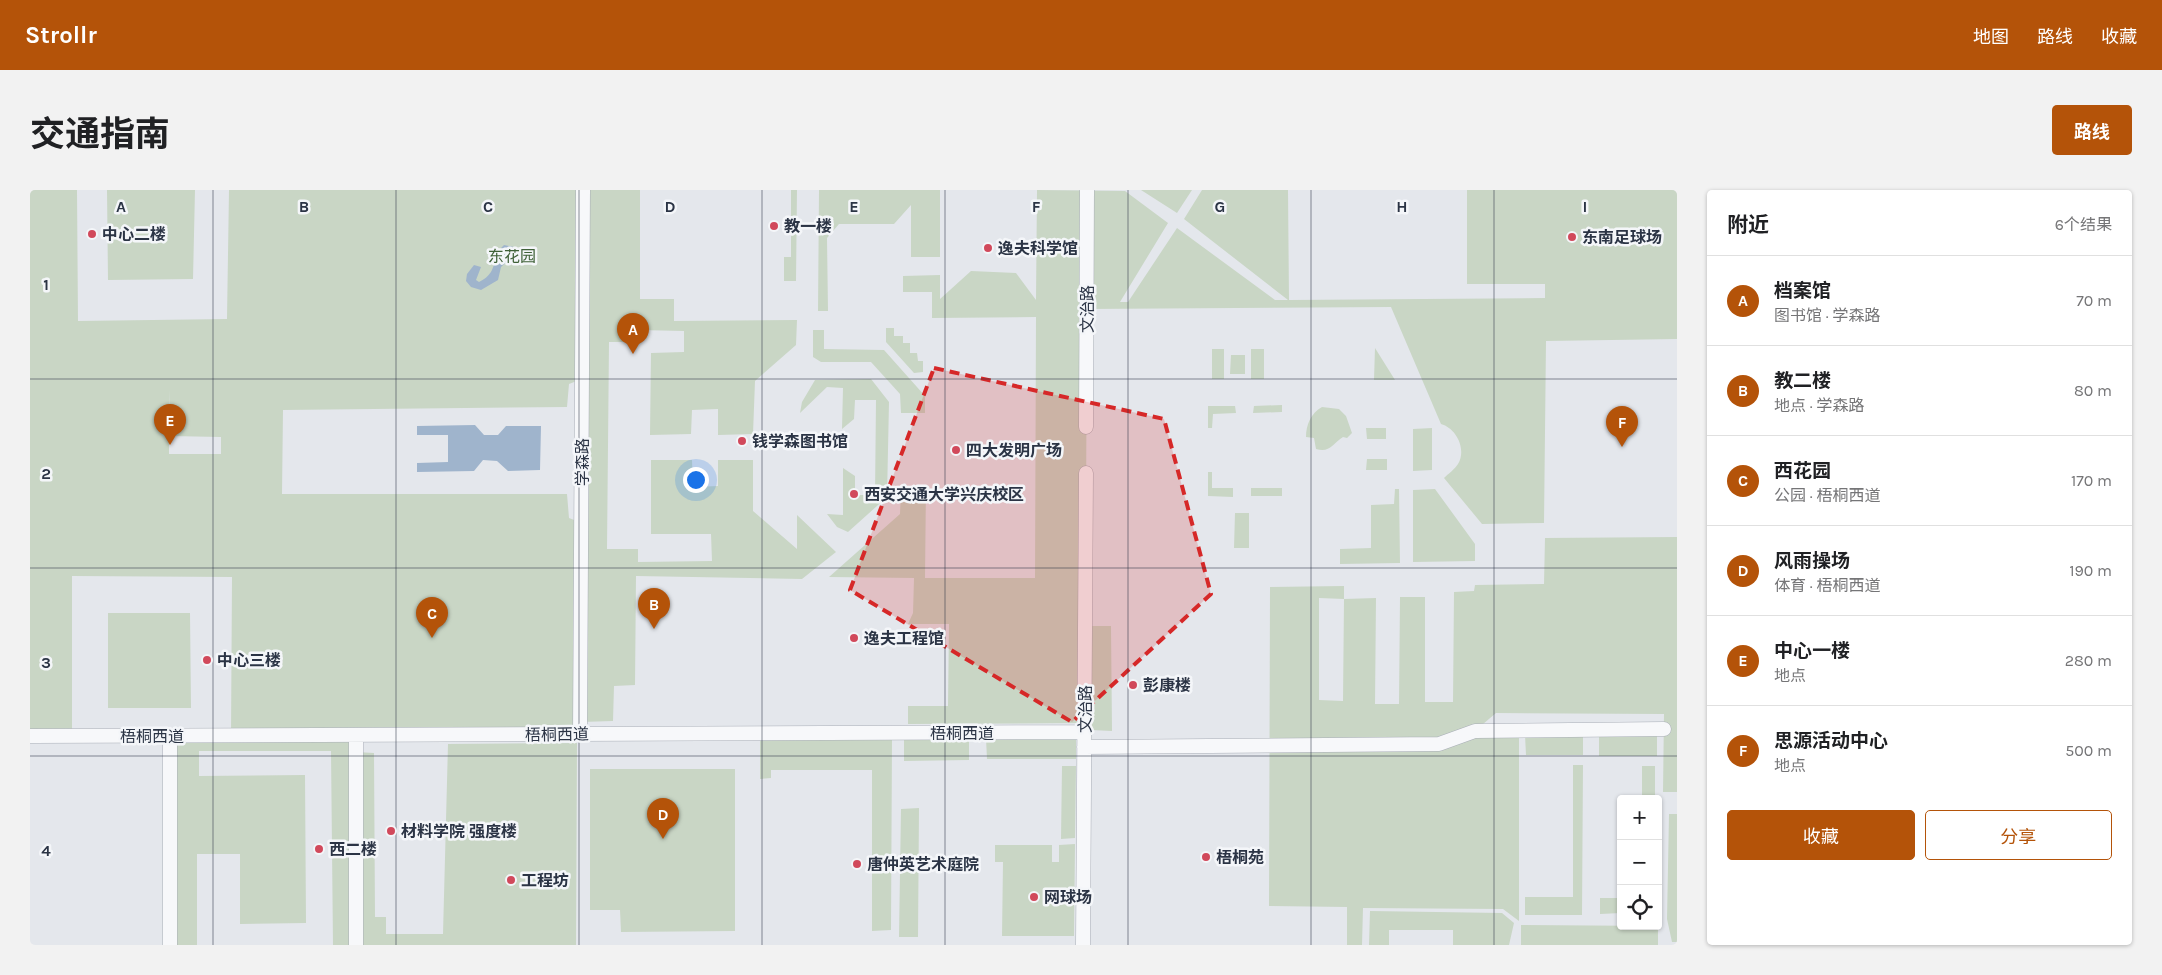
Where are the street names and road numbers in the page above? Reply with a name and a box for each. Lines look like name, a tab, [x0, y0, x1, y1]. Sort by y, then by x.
street label: 文治路	[1078, 285, 1097, 333]
street label: 学森路	[573, 438, 592, 486]
street label: 文治路	[1076, 685, 1095, 733]
street label: 梧桐西道	[525, 724, 589, 745]
street label: 梧桐西道	[930, 724, 994, 743]
street label: 梧桐西道	[120, 727, 184, 746]

